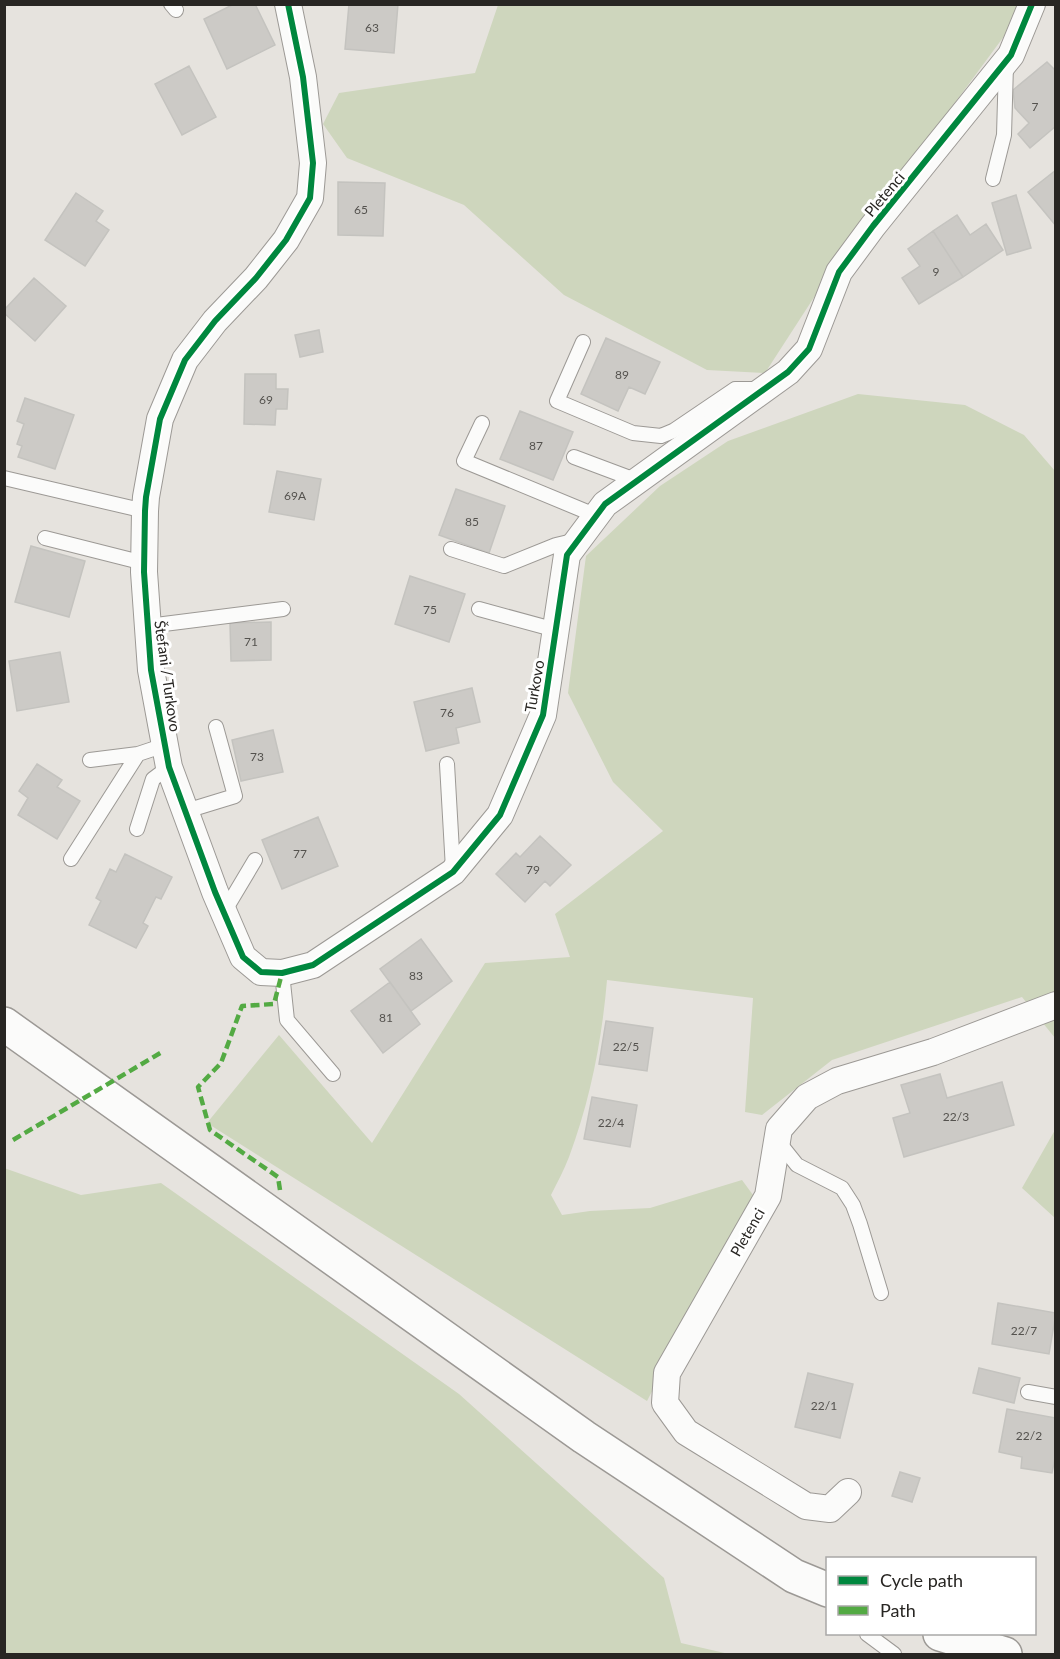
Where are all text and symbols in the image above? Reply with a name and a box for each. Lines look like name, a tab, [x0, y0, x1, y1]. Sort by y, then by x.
house number: 63	[365, 20, 379, 35]
house number: 7	[1032, 99, 1039, 114]
street label: Pletenci	[860, 168, 908, 220]
house number: 65	[354, 202, 368, 217]
house number: 9	[933, 264, 940, 279]
house number: 89	[615, 367, 629, 382]
house number: 69	[259, 392, 273, 407]
house number: 87	[529, 438, 543, 453]
house number: 69A	[284, 488, 307, 503]
house number: 85	[465, 514, 479, 529]
house number: 75	[423, 602, 437, 617]
street label: Štefani / Turkovo	[151, 619, 185, 733]
house number: 71	[244, 634, 258, 649]
street label: Turkovo	[521, 659, 547, 713]
house number: 76	[440, 705, 454, 720]
house number: 73	[250, 749, 264, 764]
house number: 77	[293, 846, 307, 861]
house number: 79	[526, 862, 540, 877]
house number: 83	[409, 968, 423, 983]
house number: 81	[379, 1010, 393, 1025]
house number: 22/5	[613, 1039, 639, 1054]
house number: 22/3	[943, 1109, 969, 1124]
house number: 22/4	[598, 1115, 624, 1130]
street label: Pletenci	[726, 1205, 768, 1259]
house number: 22/7	[1011, 1323, 1037, 1338]
house number: 22/1	[811, 1398, 837, 1413]
house number: 22/2	[1016, 1428, 1042, 1443]
legend	[826, 1557, 1036, 1635]
text: Cycle path	[880, 1569, 963, 1591]
text: Path	[880, 1599, 916, 1621]

